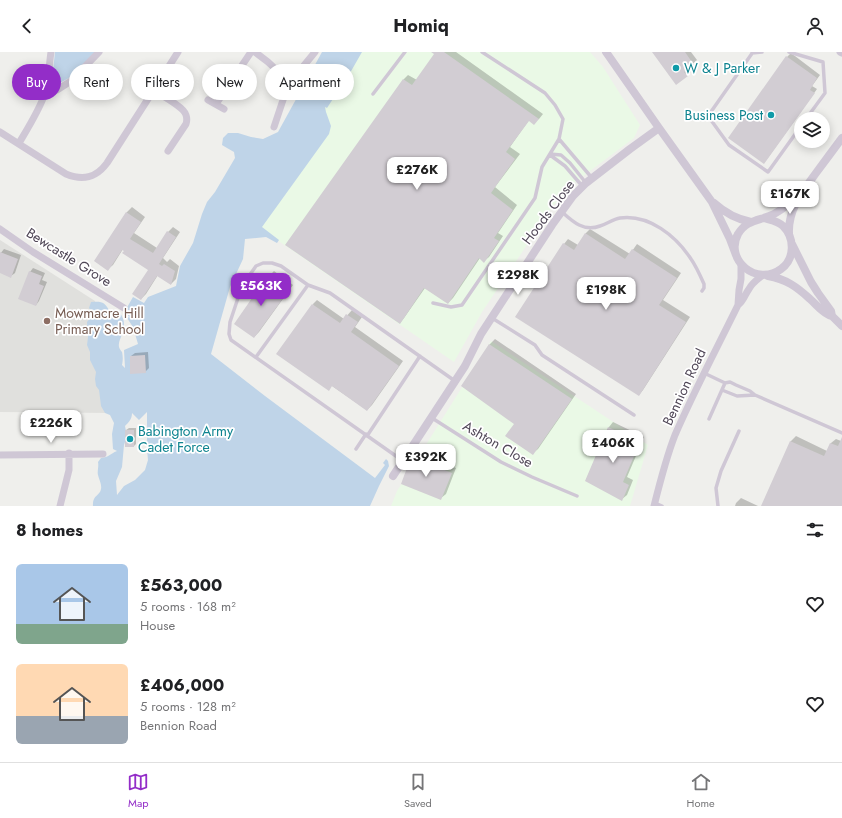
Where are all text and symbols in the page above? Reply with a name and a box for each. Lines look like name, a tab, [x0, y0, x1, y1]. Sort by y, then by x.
text: Homiq	[393, 13, 449, 39]
icon: back	[16, 15, 38, 37]
icon: person	[804, 15, 826, 37]
place label: W & J Parker	[684, 58, 760, 78]
marker: W & J Parker	[671, 63, 681, 73]
chip: Buy	[12, 64, 61, 100]
chip: Rent	[69, 64, 123, 100]
chip: Filters	[131, 64, 194, 100]
chip: New	[202, 64, 257, 100]
chip: Apartment	[265, 64, 354, 100]
place label: Business Post	[685, 105, 764, 125]
marker: Business Post	[766, 110, 776, 120]
map controls	[794, 112, 830, 148]
button: layers	[794, 112, 830, 148]
pin: £276K	[389, 157, 445, 191]
text: £276K	[396, 160, 438, 179]
street label: Hoods Close	[517, 175, 579, 249]
pin: £167K	[762, 181, 818, 215]
text: £167K	[770, 184, 810, 203]
street label: Bewcastle Grove	[22, 223, 116, 291]
pin: £298K	[490, 262, 546, 296]
text: £298K	[497, 265, 539, 284]
pin: £563K	[233, 273, 289, 307]
text: £563K	[240, 276, 282, 295]
pin: £198K	[578, 277, 634, 311]
text: £198K	[586, 280, 626, 299]
place label: Mowmacre Hill Primary School	[55, 303, 144, 339]
marker: Mowmacre Hill Primary School	[42, 316, 52, 326]
street label: Bennion Road	[657, 345, 711, 429]
pin: £226K	[23, 410, 79, 444]
text: £226K	[30, 413, 72, 432]
street label: Ashton Close	[459, 416, 537, 472]
place label: Babington Army Cadet Force	[138, 421, 234, 457]
pin: £406K	[585, 430, 641, 464]
text: £406K	[591, 433, 635, 452]
marker: Babington Army Cadet Force	[125, 434, 135, 444]
pin: £392K	[398, 444, 454, 478]
text: £392K	[405, 447, 447, 466]
text: 8 homes	[16, 518, 83, 542]
icon: filters	[804, 519, 826, 541]
text: £563,000	[140, 573, 222, 597]
icon: home	[48, 580, 96, 628]
icon: heart	[804, 593, 826, 615]
text: 5 rooms · 168 m²	[140, 597, 236, 616]
text: House	[140, 616, 175, 635]
text: £406,000	[140, 673, 224, 697]
icon: home	[48, 680, 96, 728]
icon: heart	[804, 693, 826, 715]
text: 5 rooms · 128 m²	[140, 697, 236, 716]
text: Bennion Road	[140, 716, 217, 735]
tab: Map	[127, 771, 149, 811]
tab: Saved	[404, 771, 432, 811]
tab: Home	[687, 771, 715, 811]

